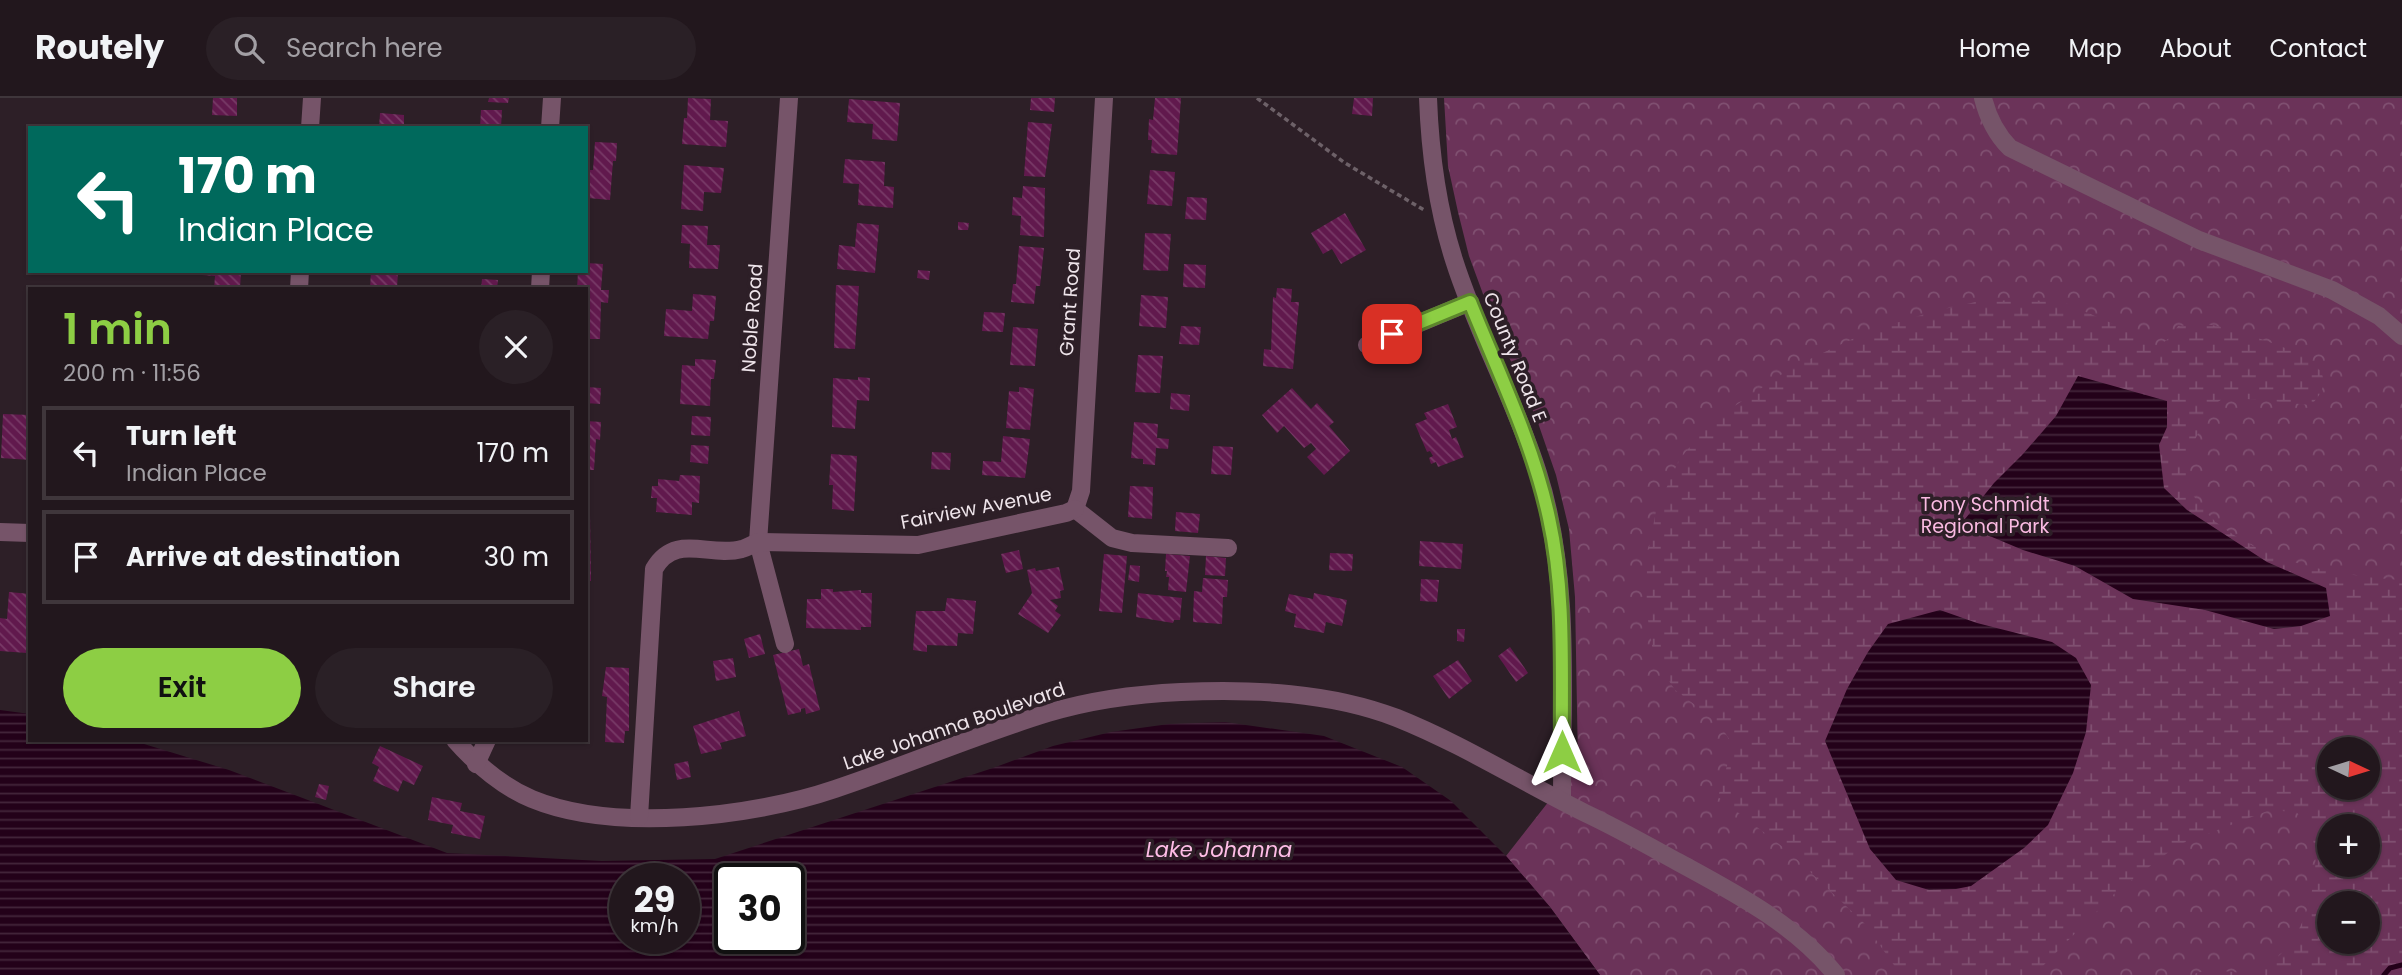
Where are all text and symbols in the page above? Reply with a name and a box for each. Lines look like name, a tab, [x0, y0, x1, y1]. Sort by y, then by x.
search box	[206, 17, 696, 80]
text: Routely	[35, 24, 164, 71]
icon: search	[230, 29, 268, 67]
text: Search here	[286, 30, 443, 66]
text: Home	[1959, 32, 2031, 65]
text: Map	[2069, 32, 2122, 65]
text: About	[2160, 32, 2231, 65]
text: Contact	[2269, 32, 2367, 65]
text: 170 m	[178, 142, 317, 210]
icon: left	[63, 154, 154, 245]
text: Indian Place	[178, 207, 374, 252]
street label: Grant Road	[1053, 247, 1087, 357]
street label: Noble Road	[735, 263, 769, 373]
street label: County Road E	[1477, 288, 1553, 426]
text: 1 min	[63, 300, 172, 359]
pin	[1362, 304, 1422, 364]
button: close	[479, 310, 553, 384]
icon: arrive	[1373, 315, 1411, 353]
text: 200 m · 11:56	[63, 357, 201, 389]
text: Turn left	[126, 418, 237, 454]
icon: left	[67, 434, 105, 472]
text: 170 m	[476, 435, 549, 471]
text: Indian Place	[126, 457, 267, 489]
street label: Fairview Avenue	[898, 480, 1054, 536]
park label: Tony Schmidt Regional Park	[1920, 491, 2050, 540]
icon: arrive	[67, 538, 105, 576]
text: Arrive at destination	[126, 539, 401, 575]
text: 30 m	[484, 539, 549, 575]
button: Exit	[63, 648, 301, 728]
button: Share	[315, 648, 553, 728]
street label: Lake Johanna Boulevard	[839, 675, 1069, 777]
position arrow	[1525, 715, 1599, 789]
north arrow	[2317, 737, 2380, 800]
map controls	[2317, 737, 2380, 954]
button: +	[2317, 814, 2380, 877]
water label: Lake Johanna	[1146, 835, 1292, 864]
speed limit sign: 30	[714, 863, 805, 954]
text: 29	[634, 875, 675, 924]
button: −	[2317, 891, 2380, 954]
text: km/h	[631, 913, 678, 938]

